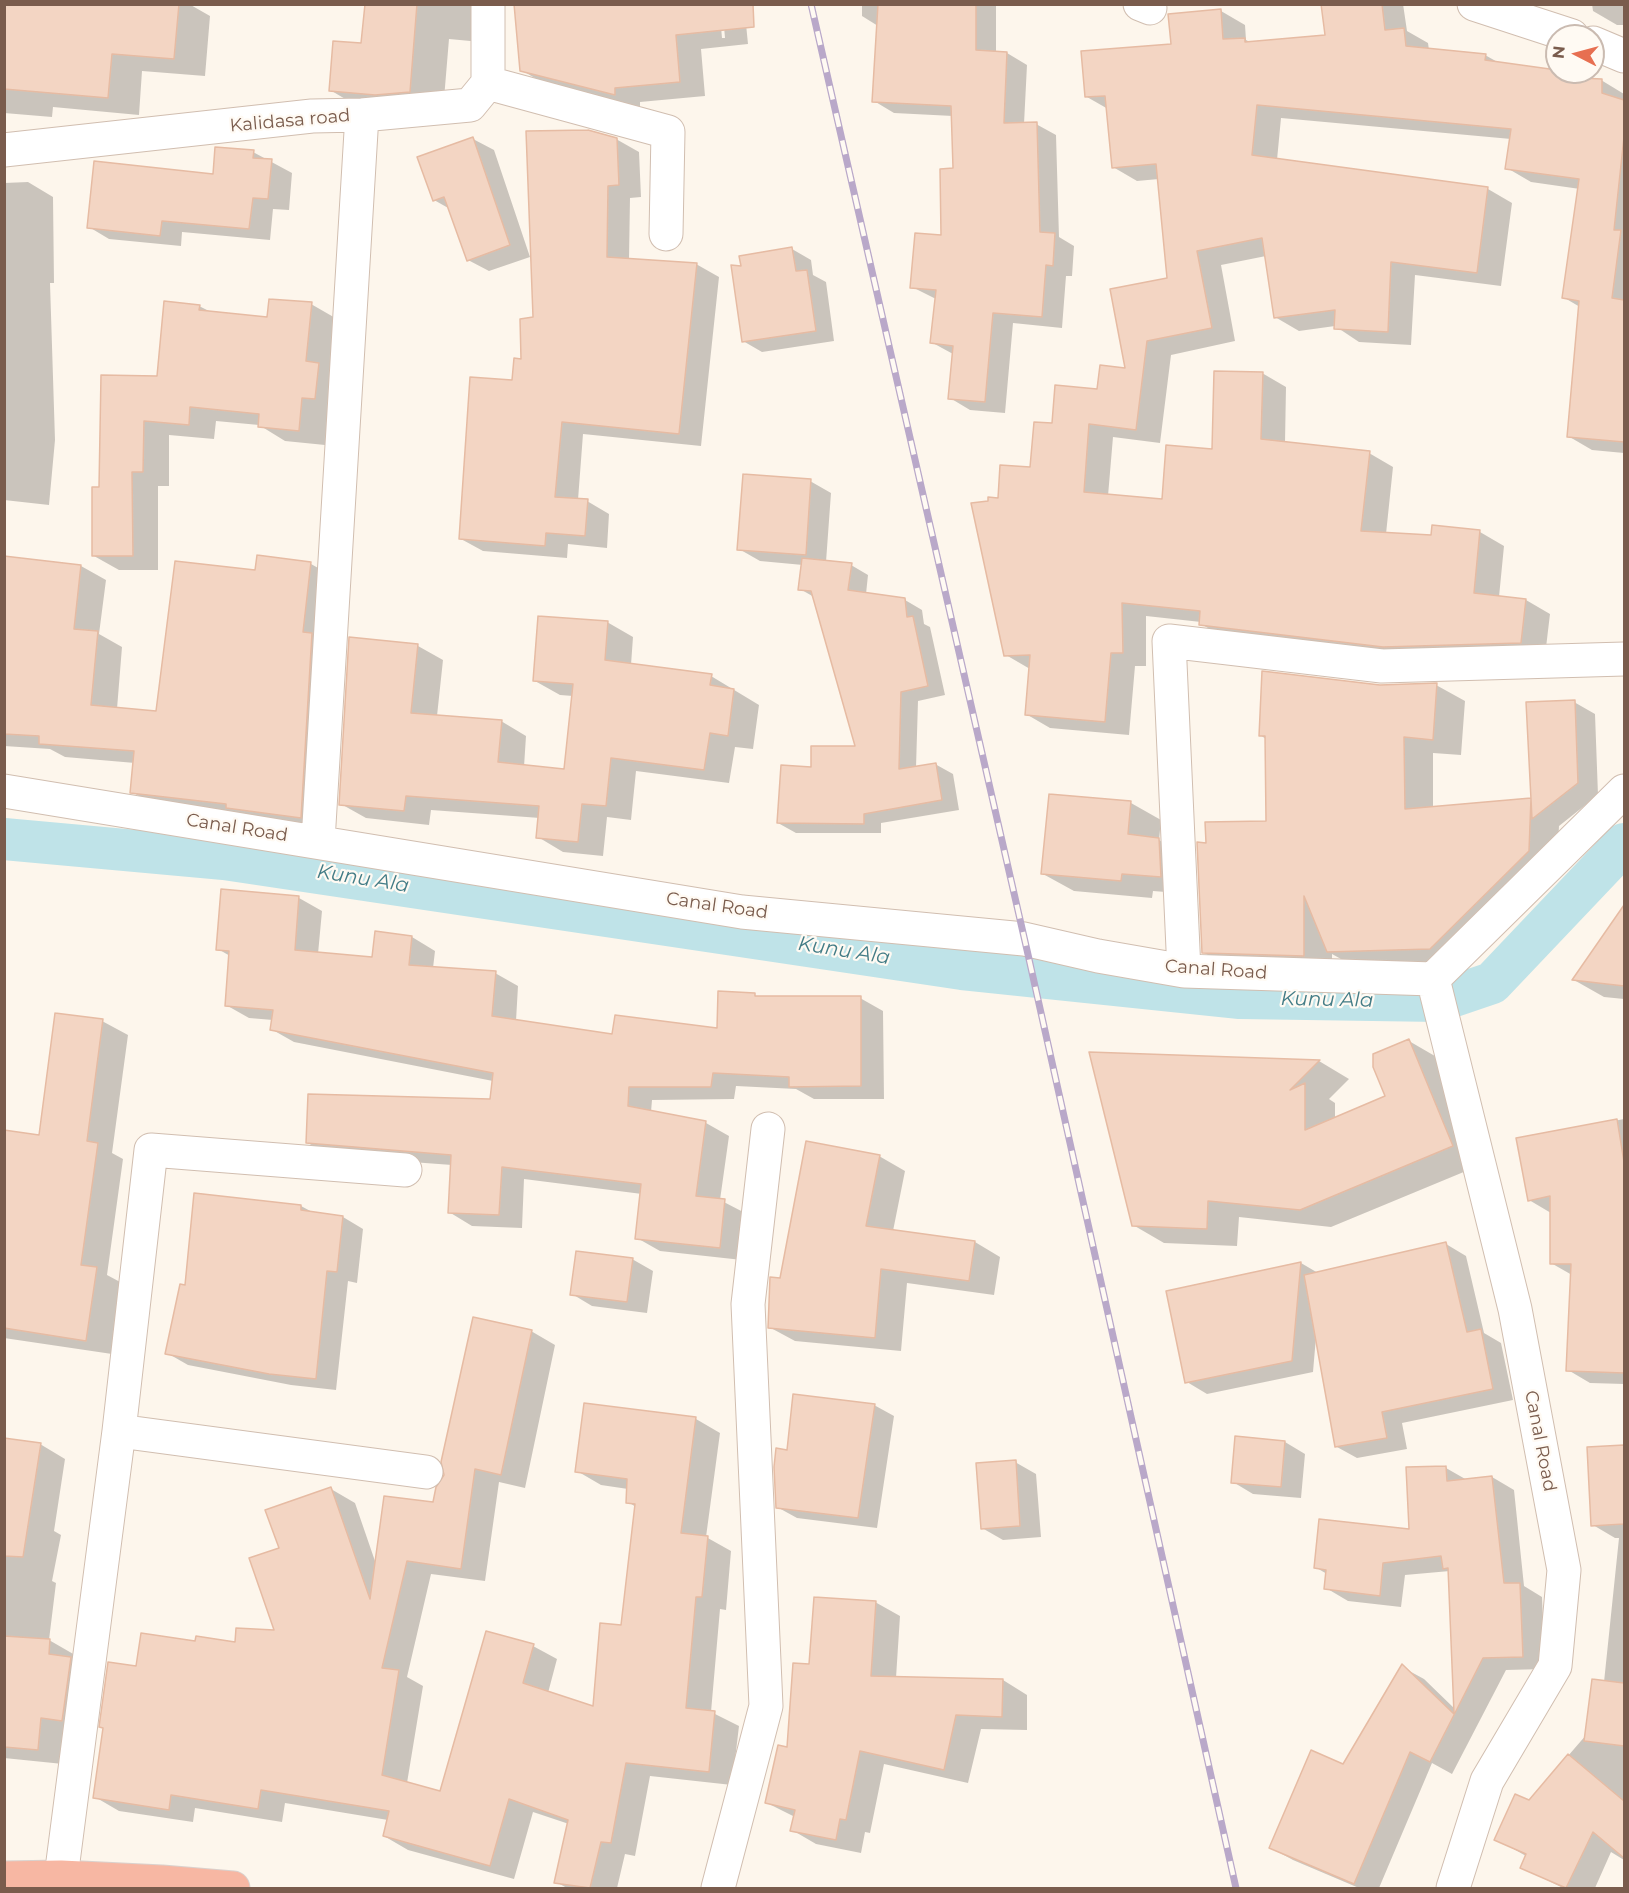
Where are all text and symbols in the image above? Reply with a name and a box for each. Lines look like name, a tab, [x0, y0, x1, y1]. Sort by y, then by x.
north arrow	[1545, 24, 1605, 84]
text: N	[1548, 45, 1569, 60]
street label: Kalidasa road	[229, 105, 351, 137]
street label: Canal Road	[185, 809, 289, 847]
water label: Kunu Ala	[315, 860, 411, 898]
street label: Canal Road	[665, 888, 769, 924]
water label: Kunu Ala	[796, 932, 892, 970]
street label: Canal Road	[1164, 956, 1268, 984]
water label: Kunu Ala	[1280, 987, 1374, 1013]
street label: Canal Road	[1520, 1389, 1560, 1493]

